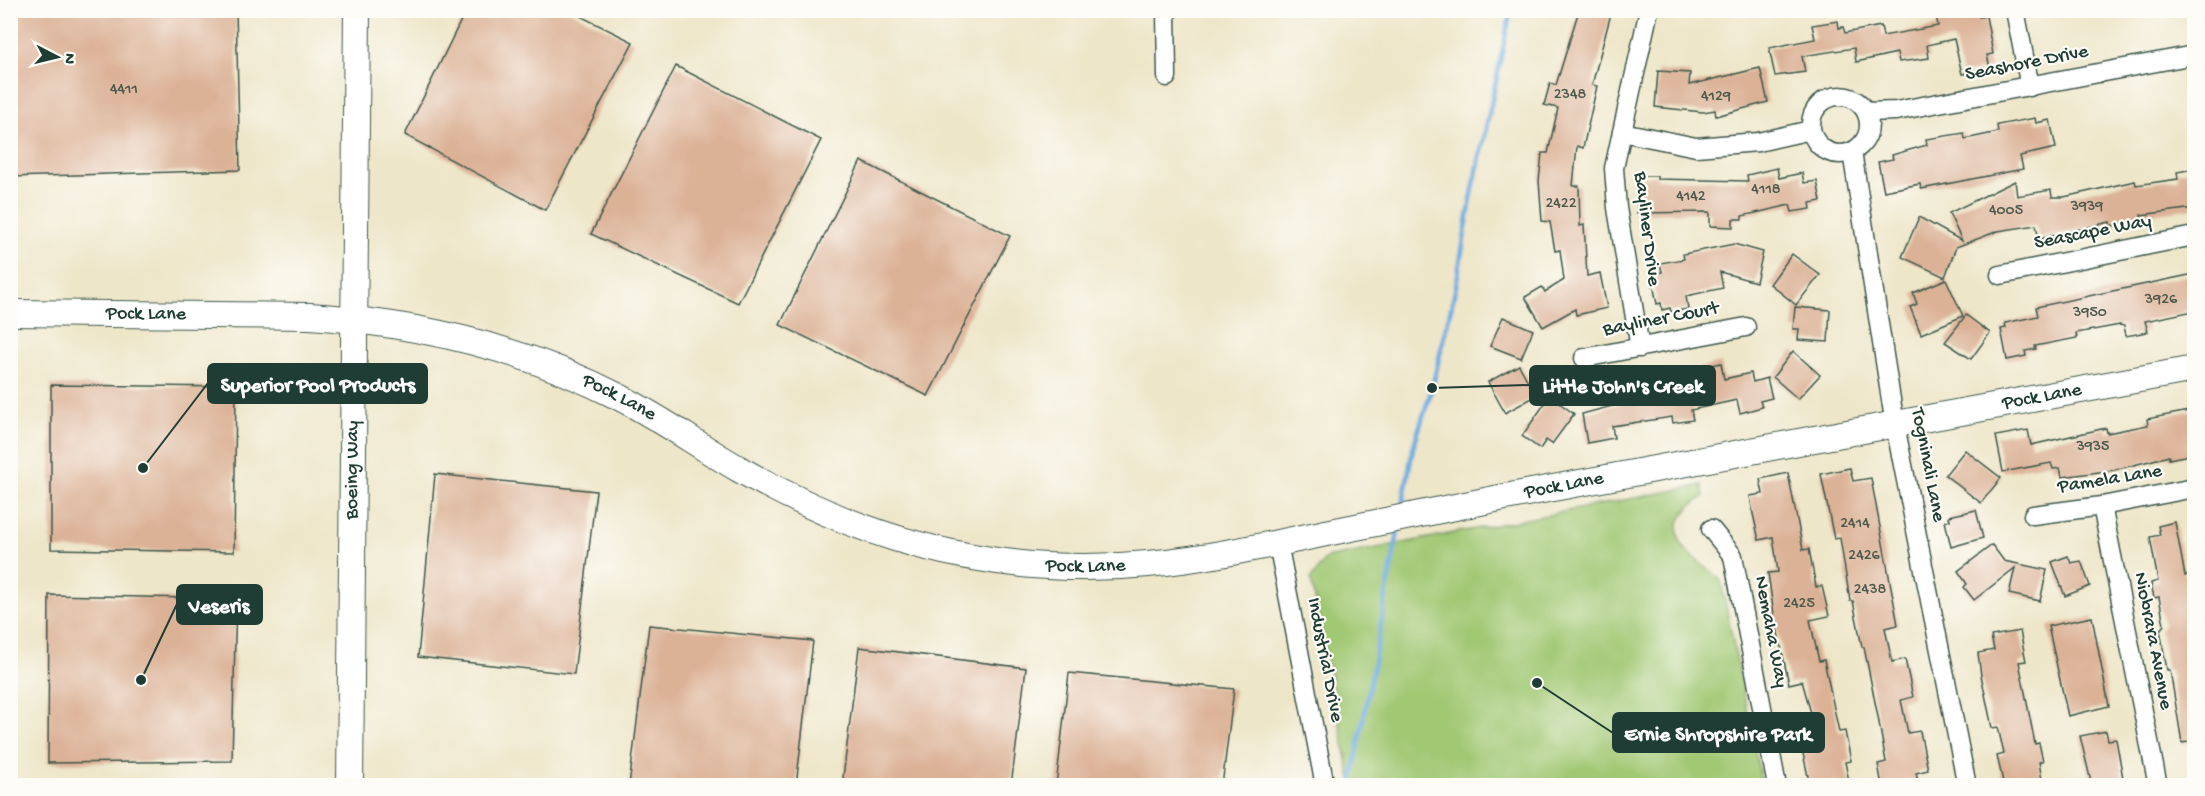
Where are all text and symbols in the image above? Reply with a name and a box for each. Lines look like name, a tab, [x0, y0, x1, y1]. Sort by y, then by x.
north arrow	[27, 27, 87, 87]
street label: Seashore Drive	[1963, 41, 2091, 87]
text: N	[58, 52, 78, 65]
house number: 4411	[110, 81, 138, 100]
house number: 2348	[1554, 86, 1586, 105]
house number: 4129	[1701, 88, 1731, 107]
street label: Bayliner Drive	[1627, 169, 1665, 288]
house number: 4118	[1751, 181, 1781, 200]
house number: 4142	[1676, 188, 1706, 207]
house number: 2422	[1545, 195, 1577, 214]
house number: 3939	[2070, 198, 2103, 217]
house number: 4005	[1989, 202, 2023, 221]
street label: Seascape Way	[2032, 210, 2154, 256]
house number: 3926	[2144, 291, 2178, 310]
street label: Bayliner Court	[1600, 297, 1723, 343]
street label: Pock Lane	[105, 302, 187, 326]
house number: 3950	[2072, 304, 2107, 323]
callout: Superior Pool Products	[208, 364, 427, 403]
callout: Little John's Creek	[1530, 366, 1715, 405]
street label: Pock Lane	[577, 369, 661, 427]
text: Superior Pool Products	[221, 375, 417, 400]
text: Little John's Creek	[1543, 376, 1706, 401]
street label: Pock Lane	[1999, 378, 2084, 416]
street label: Togninali Lane	[1904, 405, 1949, 525]
street label: Boeing Way	[341, 420, 365, 521]
house number: 3935	[2075, 438, 2110, 457]
street label: Pamela Lane	[2055, 460, 2164, 500]
street label: Pock Lane	[1521, 467, 1606, 505]
house number: 2414	[1840, 515, 1870, 534]
house number: 2426	[1848, 547, 1881, 566]
street label: Pock Lane	[1044, 554, 1127, 579]
street label: Niobrara Avenue	[2127, 570, 2177, 712]
street label: Nemaha Way	[1748, 574, 1792, 690]
house number: 2438	[1854, 581, 1886, 600]
callout: Veseris	[177, 585, 262, 624]
house number: 2425	[1783, 595, 1815, 614]
text: Veseris	[188, 596, 251, 621]
street label: Industrial Drive	[1301, 596, 1347, 725]
callout: Ernie Shropshire Park	[1613, 713, 1824, 752]
text: Ernie Shropshire Park	[1624, 724, 1814, 749]

